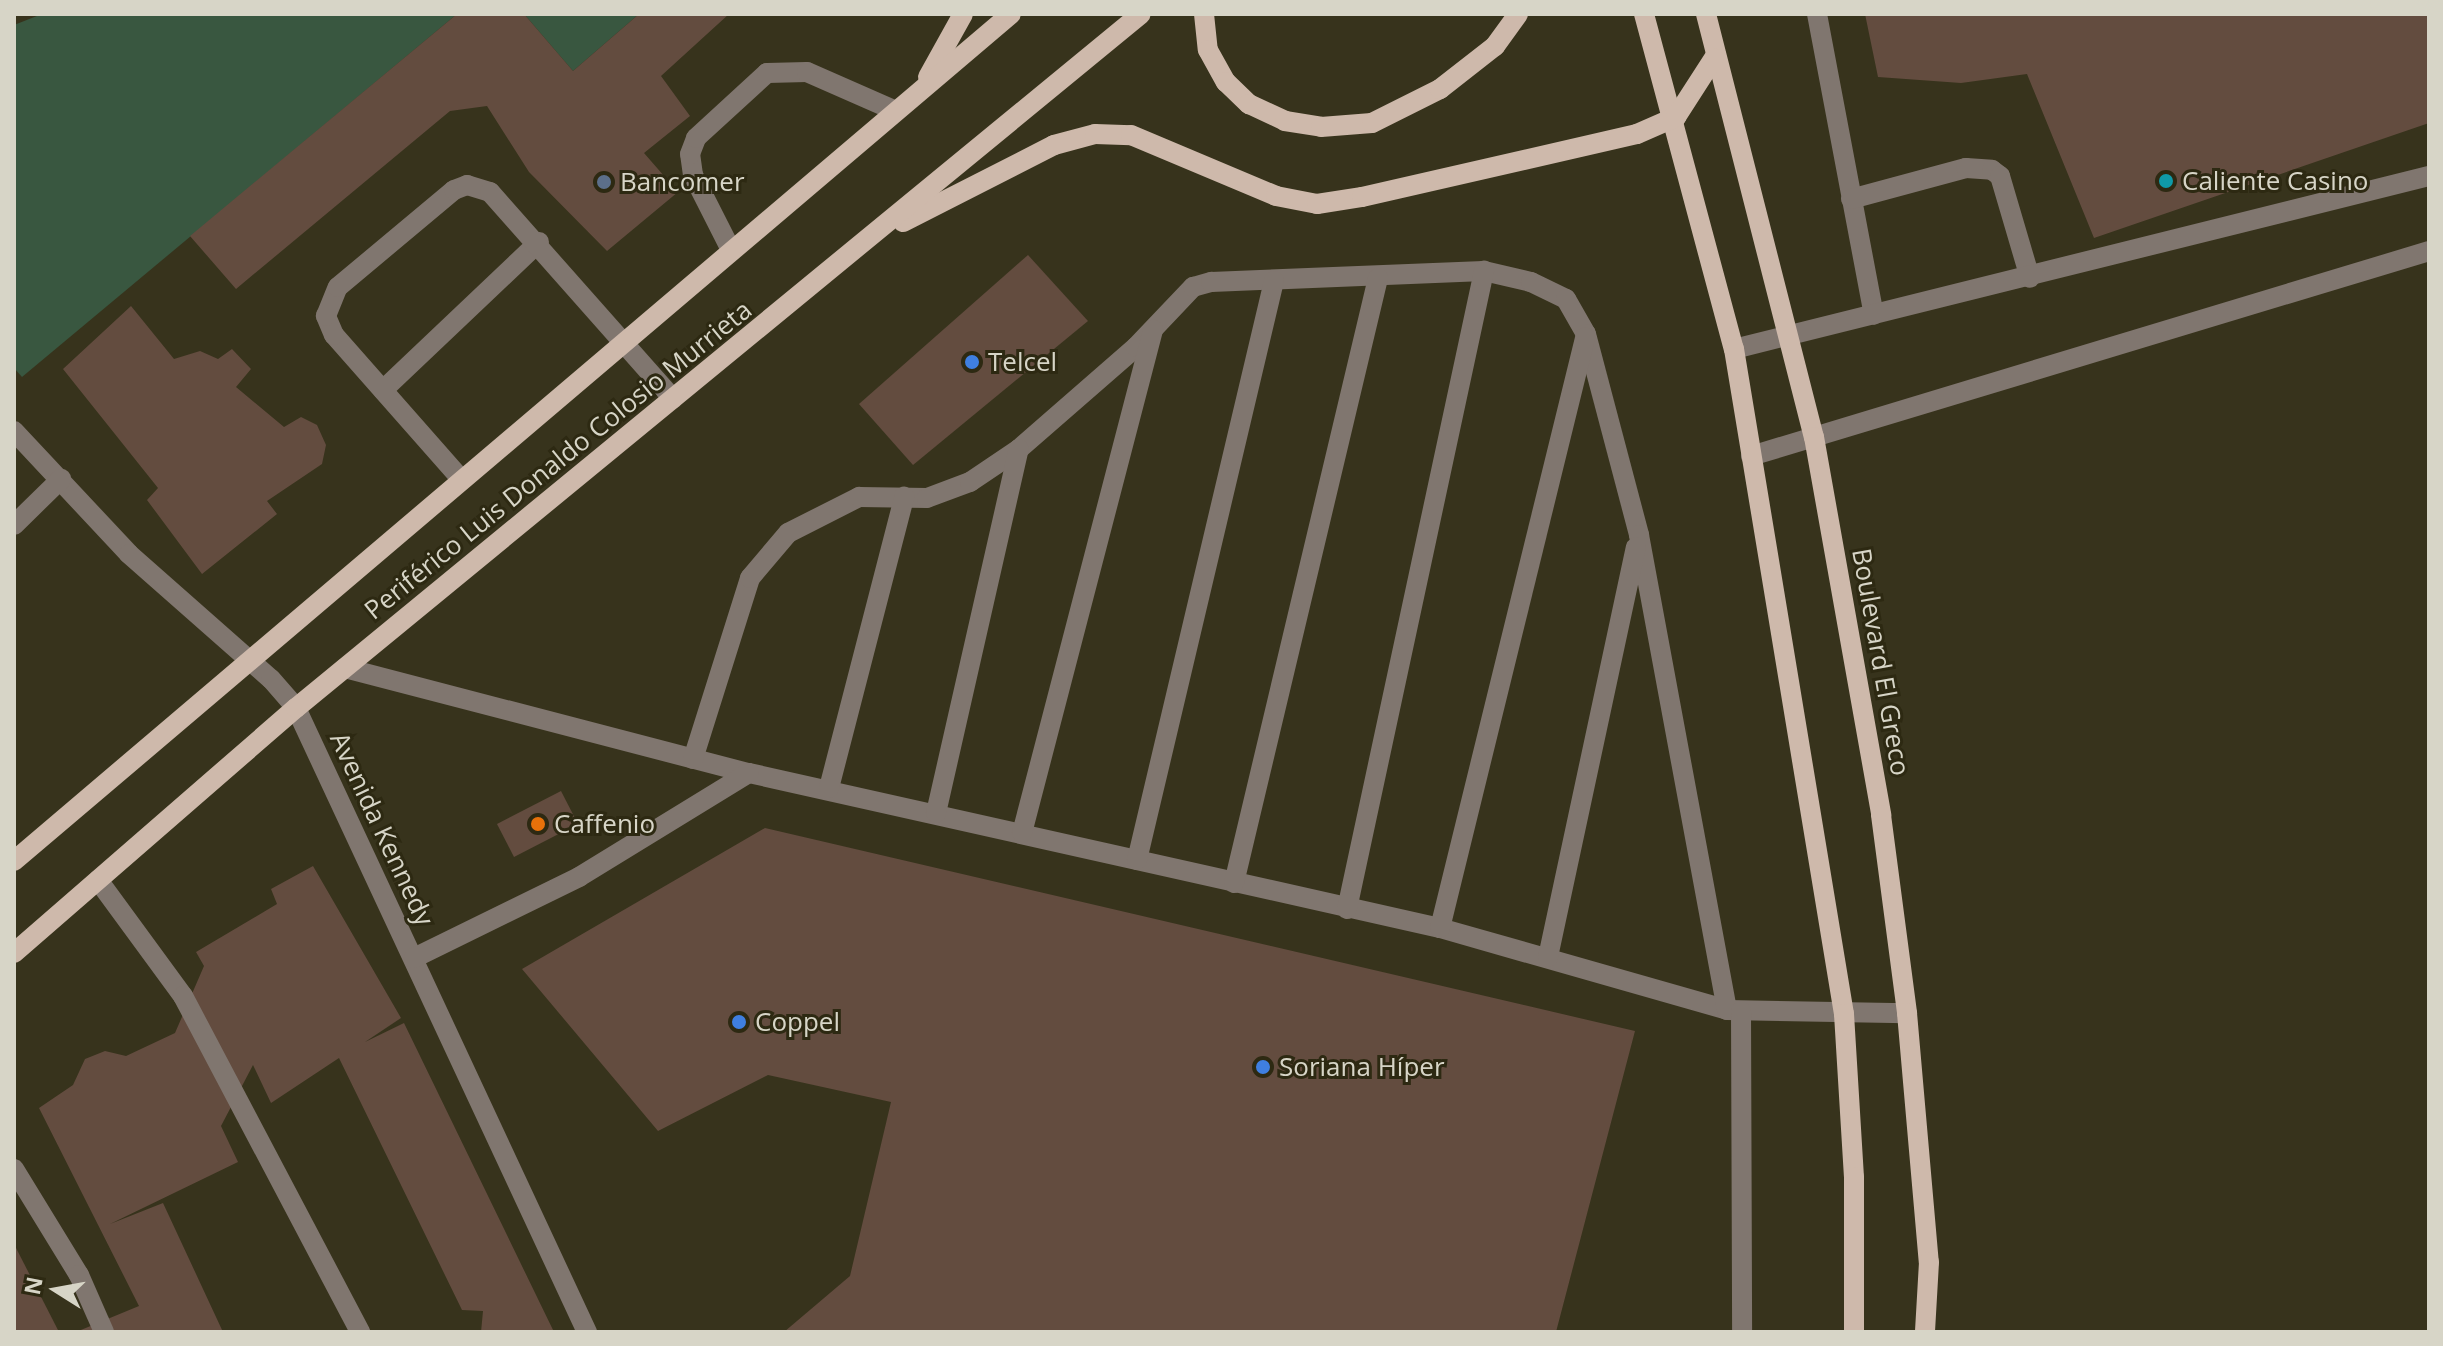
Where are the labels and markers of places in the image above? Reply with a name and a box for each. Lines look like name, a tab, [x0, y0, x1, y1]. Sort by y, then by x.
place label: Caliente Casino	[2182, 165, 2368, 197]
place label: Bancomer	[620, 166, 745, 198]
marker: Caliente Casino	[2157, 172, 2175, 190]
marker: Bancomer	[595, 173, 613, 191]
place label: Telcel	[988, 346, 1057, 378]
marker: Telcel	[963, 353, 981, 371]
place label: Caffenio	[554, 808, 655, 840]
marker: Caffenio	[529, 815, 547, 833]
place label: Coppel	[755, 1006, 840, 1038]
marker: Coppel	[730, 1013, 748, 1031]
place label: Soriana Híper	[1279, 1051, 1445, 1083]
marker: Soriana Híper	[1254, 1058, 1272, 1076]

